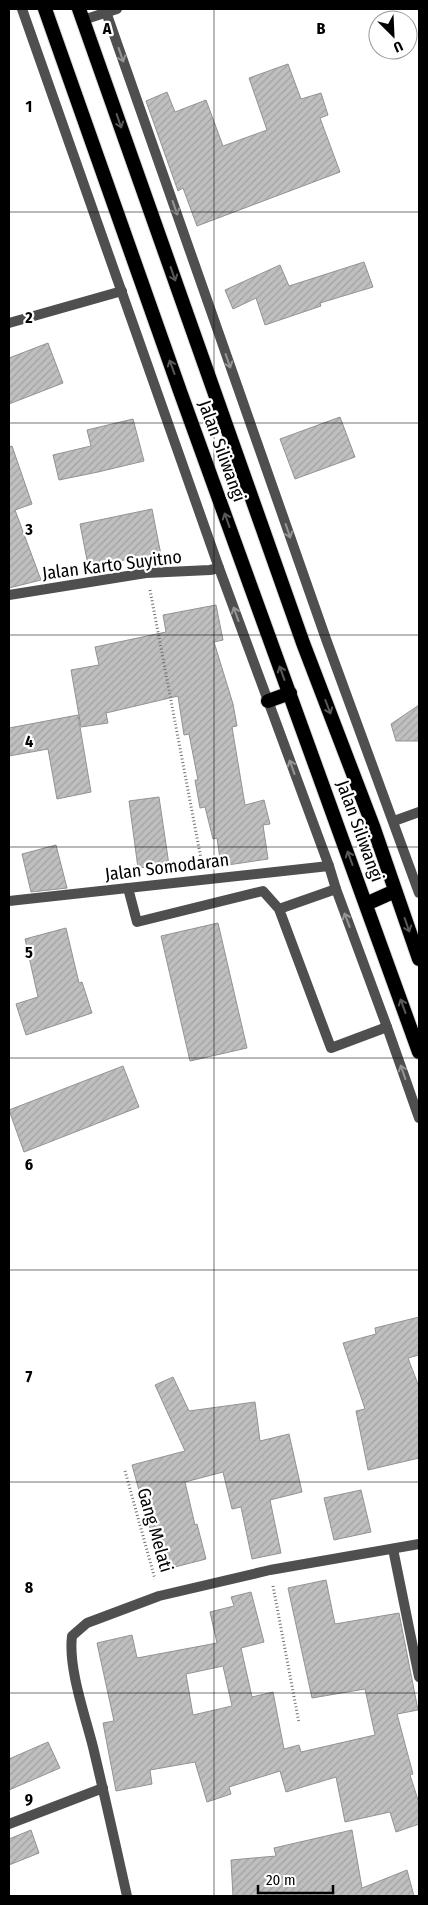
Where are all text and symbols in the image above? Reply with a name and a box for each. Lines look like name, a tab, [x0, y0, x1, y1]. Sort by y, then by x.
north arrow	[368, 10, 418, 60]
text: A	[102, 19, 112, 38]
text: B	[317, 19, 326, 38]
text: U	[391, 37, 405, 56]
one-way arrow	[117, 46, 126, 62]
text: 1	[26, 97, 32, 116]
one-way arrow	[115, 112, 124, 128]
one-way arrow	[170, 200, 180, 216]
one-way arrow	[169, 266, 178, 281]
text: 2	[24, 308, 33, 327]
one-way arrow	[224, 353, 233, 369]
one-way arrow	[167, 360, 176, 375]
street label: Jalan Siliwangi	[193, 397, 251, 505]
one-way arrow	[222, 513, 231, 528]
text: 3	[24, 520, 33, 539]
one-way arrow	[284, 523, 293, 539]
street label: Jalan Karto Suyitno	[41, 546, 183, 584]
one-way arrow	[231, 607, 240, 623]
one-way arrow	[277, 665, 286, 681]
one-way arrow	[323, 699, 333, 714]
text: 4	[25, 732, 33, 751]
one-way arrow	[287, 760, 296, 775]
street label: Jalan Siliwangi	[331, 777, 389, 885]
street label: Jalan Somodaran	[104, 848, 230, 886]
one-way arrow	[345, 851, 354, 866]
one-way arrow	[342, 913, 351, 928]
one-way arrow	[403, 917, 412, 933]
text: 5	[25, 943, 33, 962]
one-way arrow	[398, 999, 407, 1014]
one-way arrow	[398, 1065, 407, 1081]
text: 6	[25, 1155, 33, 1174]
text: 7	[26, 1367, 33, 1386]
street label: Gang Melati	[132, 1485, 178, 1575]
text: 8	[25, 1578, 34, 1597]
text: 9	[25, 1790, 33, 1809]
scale bar	[258, 1862, 333, 1894]
text: 20 m	[266, 1871, 296, 1889]

